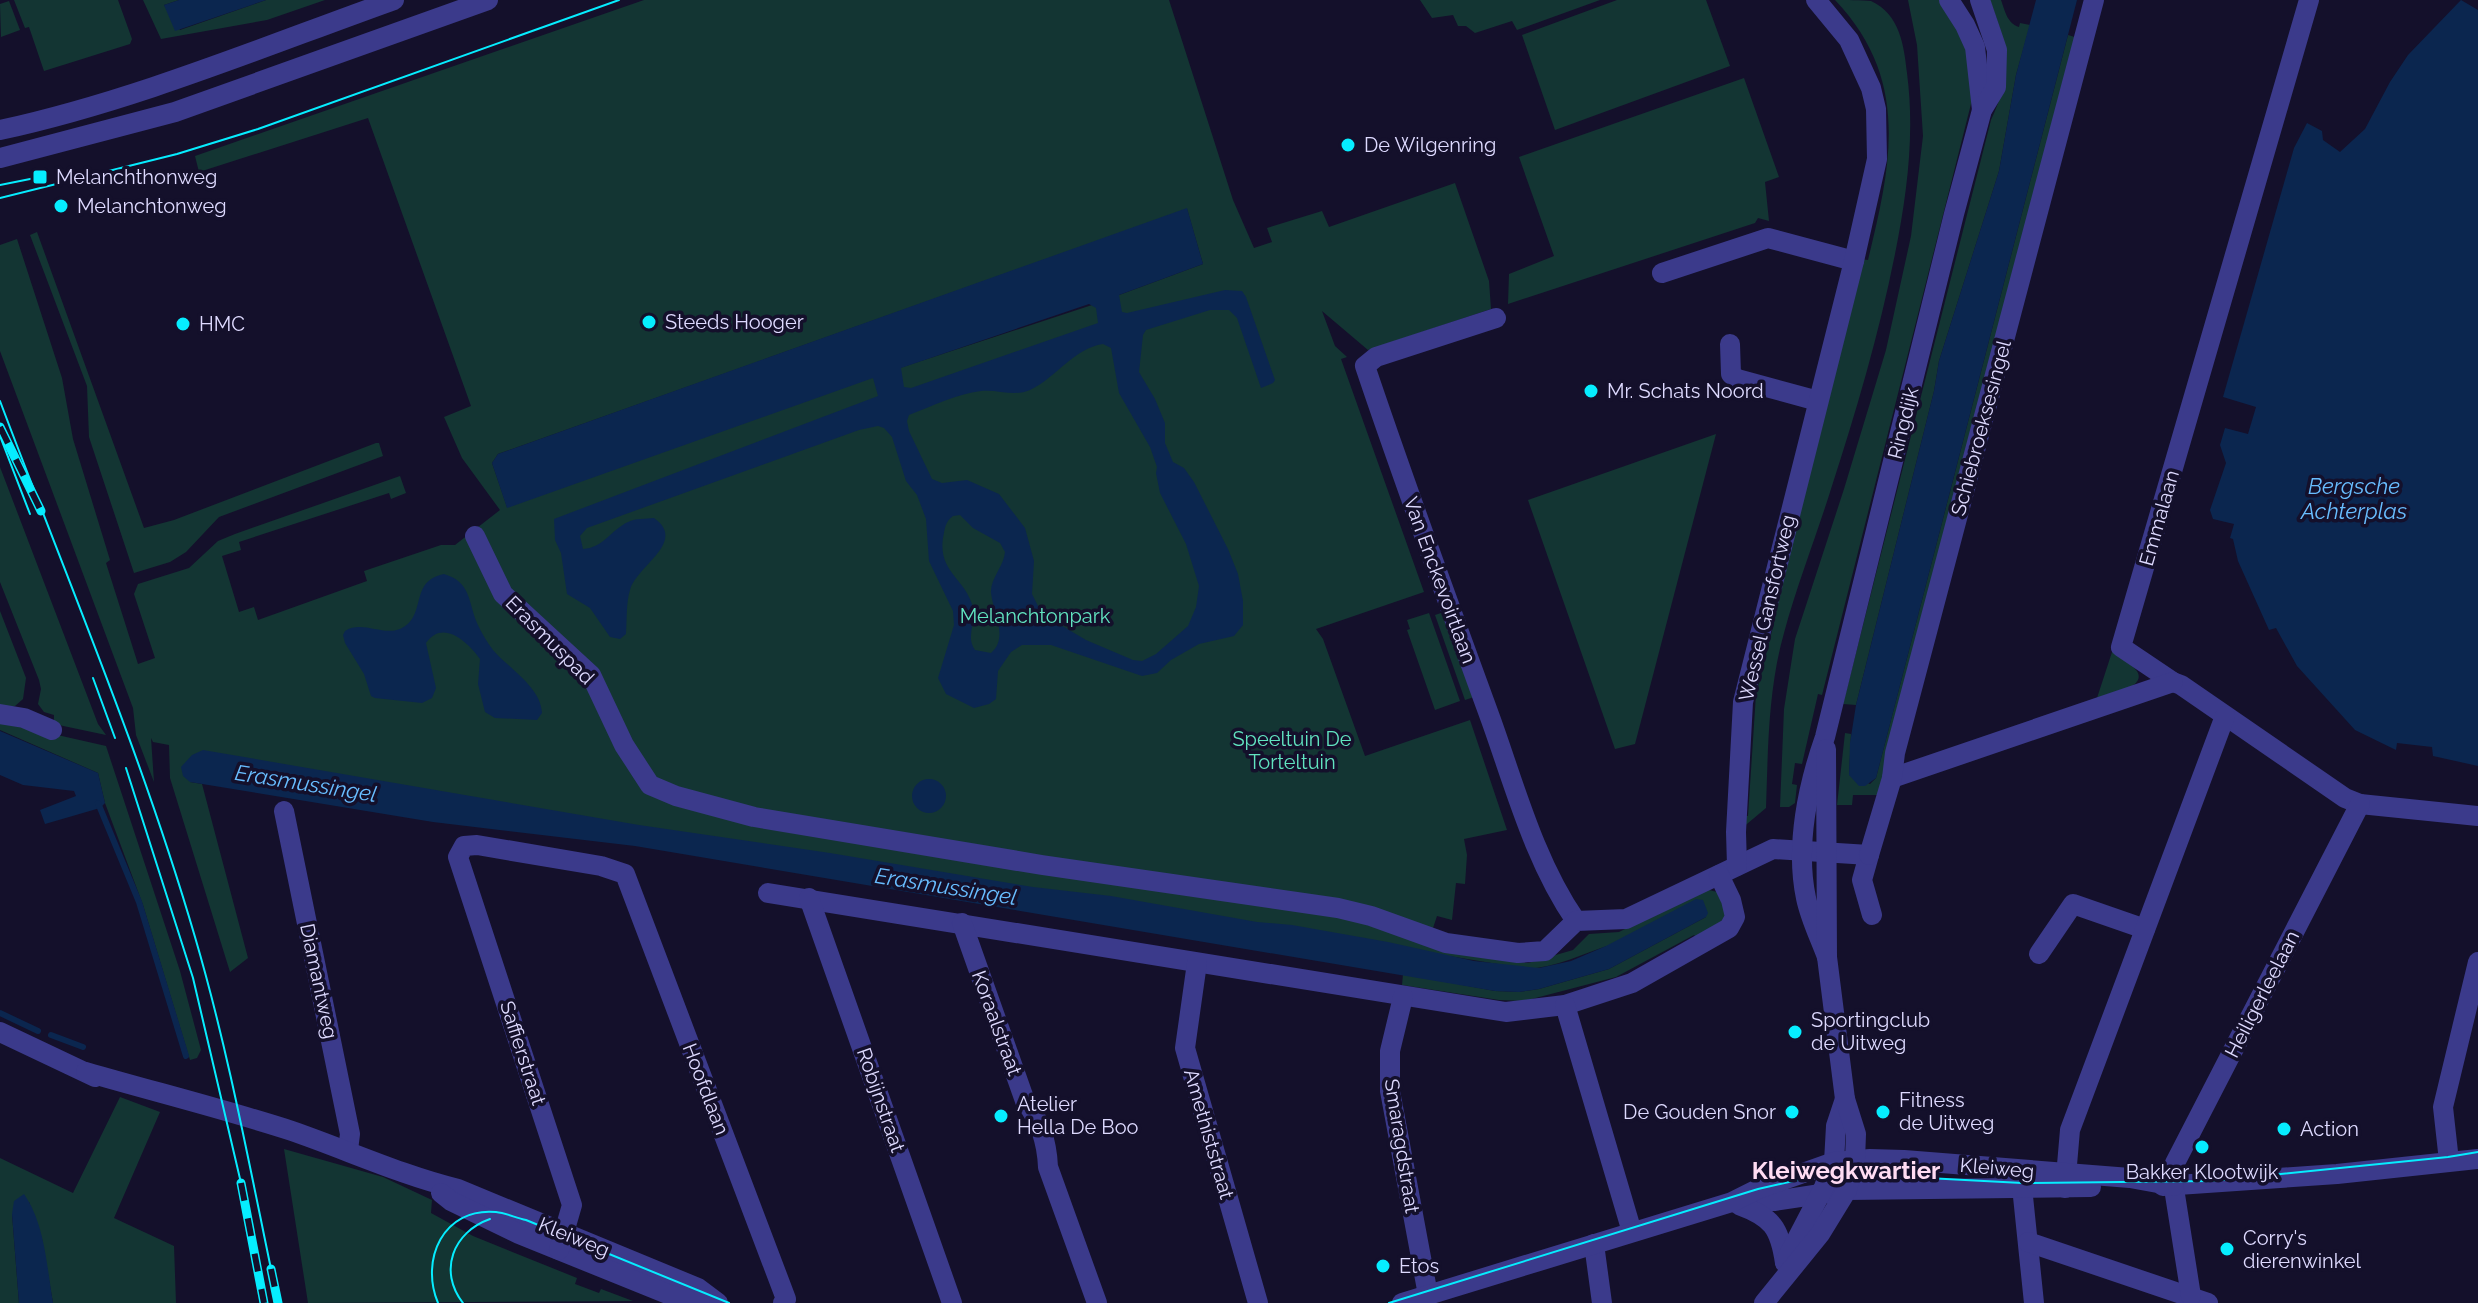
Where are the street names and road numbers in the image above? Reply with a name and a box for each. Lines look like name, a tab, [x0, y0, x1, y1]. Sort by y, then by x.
street label: Schiebroeksesingel	[1946, 337, 2016, 518]
street label: Ringdijk	[1882, 384, 1924, 461]
street label: Emmalaan	[2134, 467, 2184, 569]
street label: Van Enckevoirtlaan	[1399, 493, 1481, 667]
street label: Wessel Gansfortweg	[1734, 512, 1800, 704]
street label: Erasmuspad	[501, 591, 599, 689]
street label: Diamantweg	[295, 921, 343, 1041]
street label: Heiligerleelaan	[2220, 926, 2304, 1062]
street label: Koraalstraat	[967, 967, 1027, 1079]
street label: Saffierstraat	[495, 998, 551, 1108]
street label: Hoofdlaan	[678, 1040, 734, 1138]
street label: Robijnstraat	[852, 1044, 910, 1156]
street label: Amethiststraat	[1179, 1066, 1239, 1202]
street label: Smaragdstraat	[1380, 1077, 1425, 1215]
street label: Kleiweg	[1959, 1153, 2035, 1183]
street label: Kleiweg	[535, 1212, 613, 1262]

